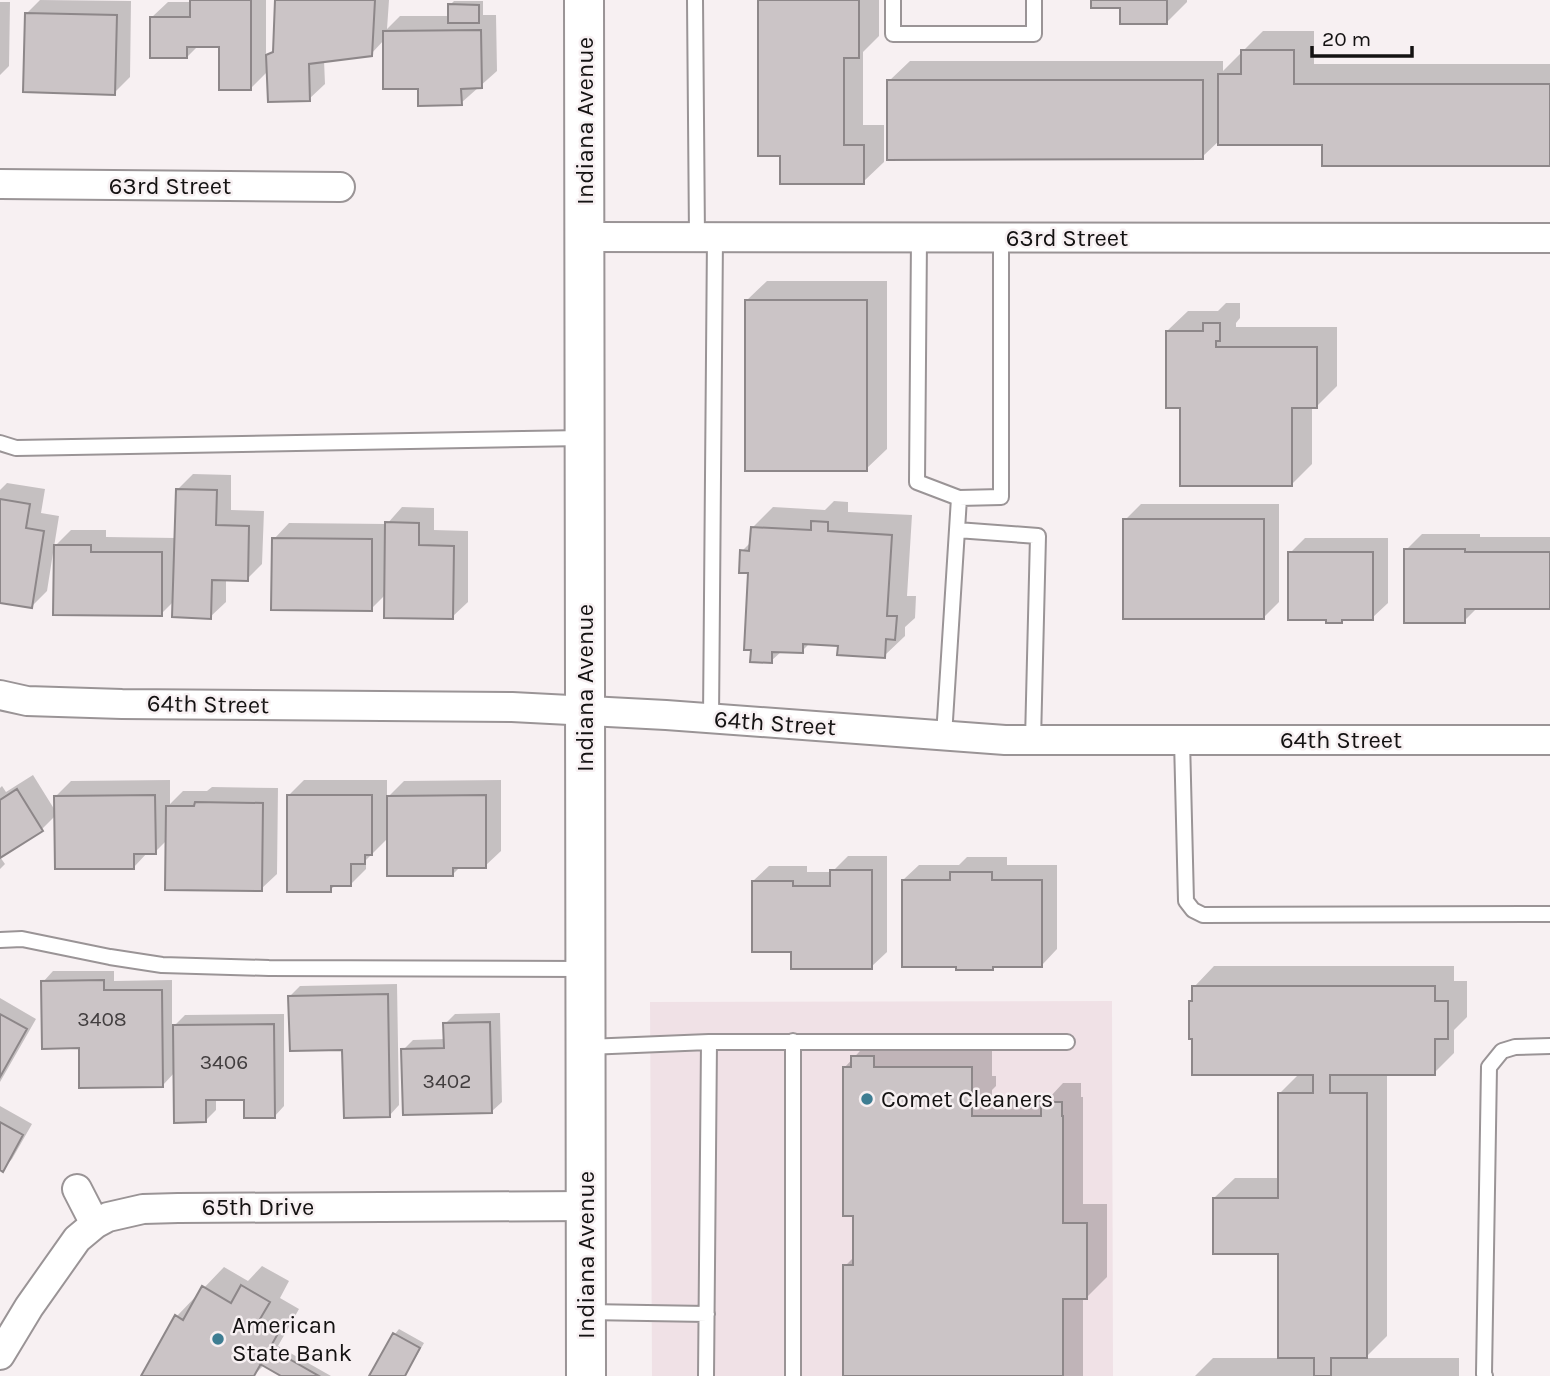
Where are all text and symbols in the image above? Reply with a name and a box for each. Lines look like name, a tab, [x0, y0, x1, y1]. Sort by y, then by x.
scale bar	[1312, 14, 1412, 58]
text: 20 m	[1322, 27, 1371, 51]
street label: Indiana Avenue	[571, 37, 599, 205]
street label: 63rd Street	[109, 172, 231, 200]
street label: 63rd Street	[1006, 224, 1128, 252]
street label: Indiana Avenue	[571, 604, 599, 772]
street label: 64th Street	[147, 689, 269, 719]
street label: 64th Street	[713, 705, 837, 741]
street label: 64th Street	[1280, 726, 1402, 754]
house number: 3408	[77, 1007, 127, 1031]
house number: 3406	[200, 1050, 248, 1074]
house number: 3402	[423, 1069, 471, 1093]
place label: Comet Cleaners	[881, 1085, 1053, 1113]
marker: Comet Cleaners	[859, 1091, 875, 1107]
street label: Indiana Avenue	[572, 1171, 600, 1339]
street label: 65th Drive	[202, 1193, 314, 1221]
place label: American State Bank	[232, 1311, 352, 1367]
marker: American State Bank	[210, 1331, 226, 1347]

